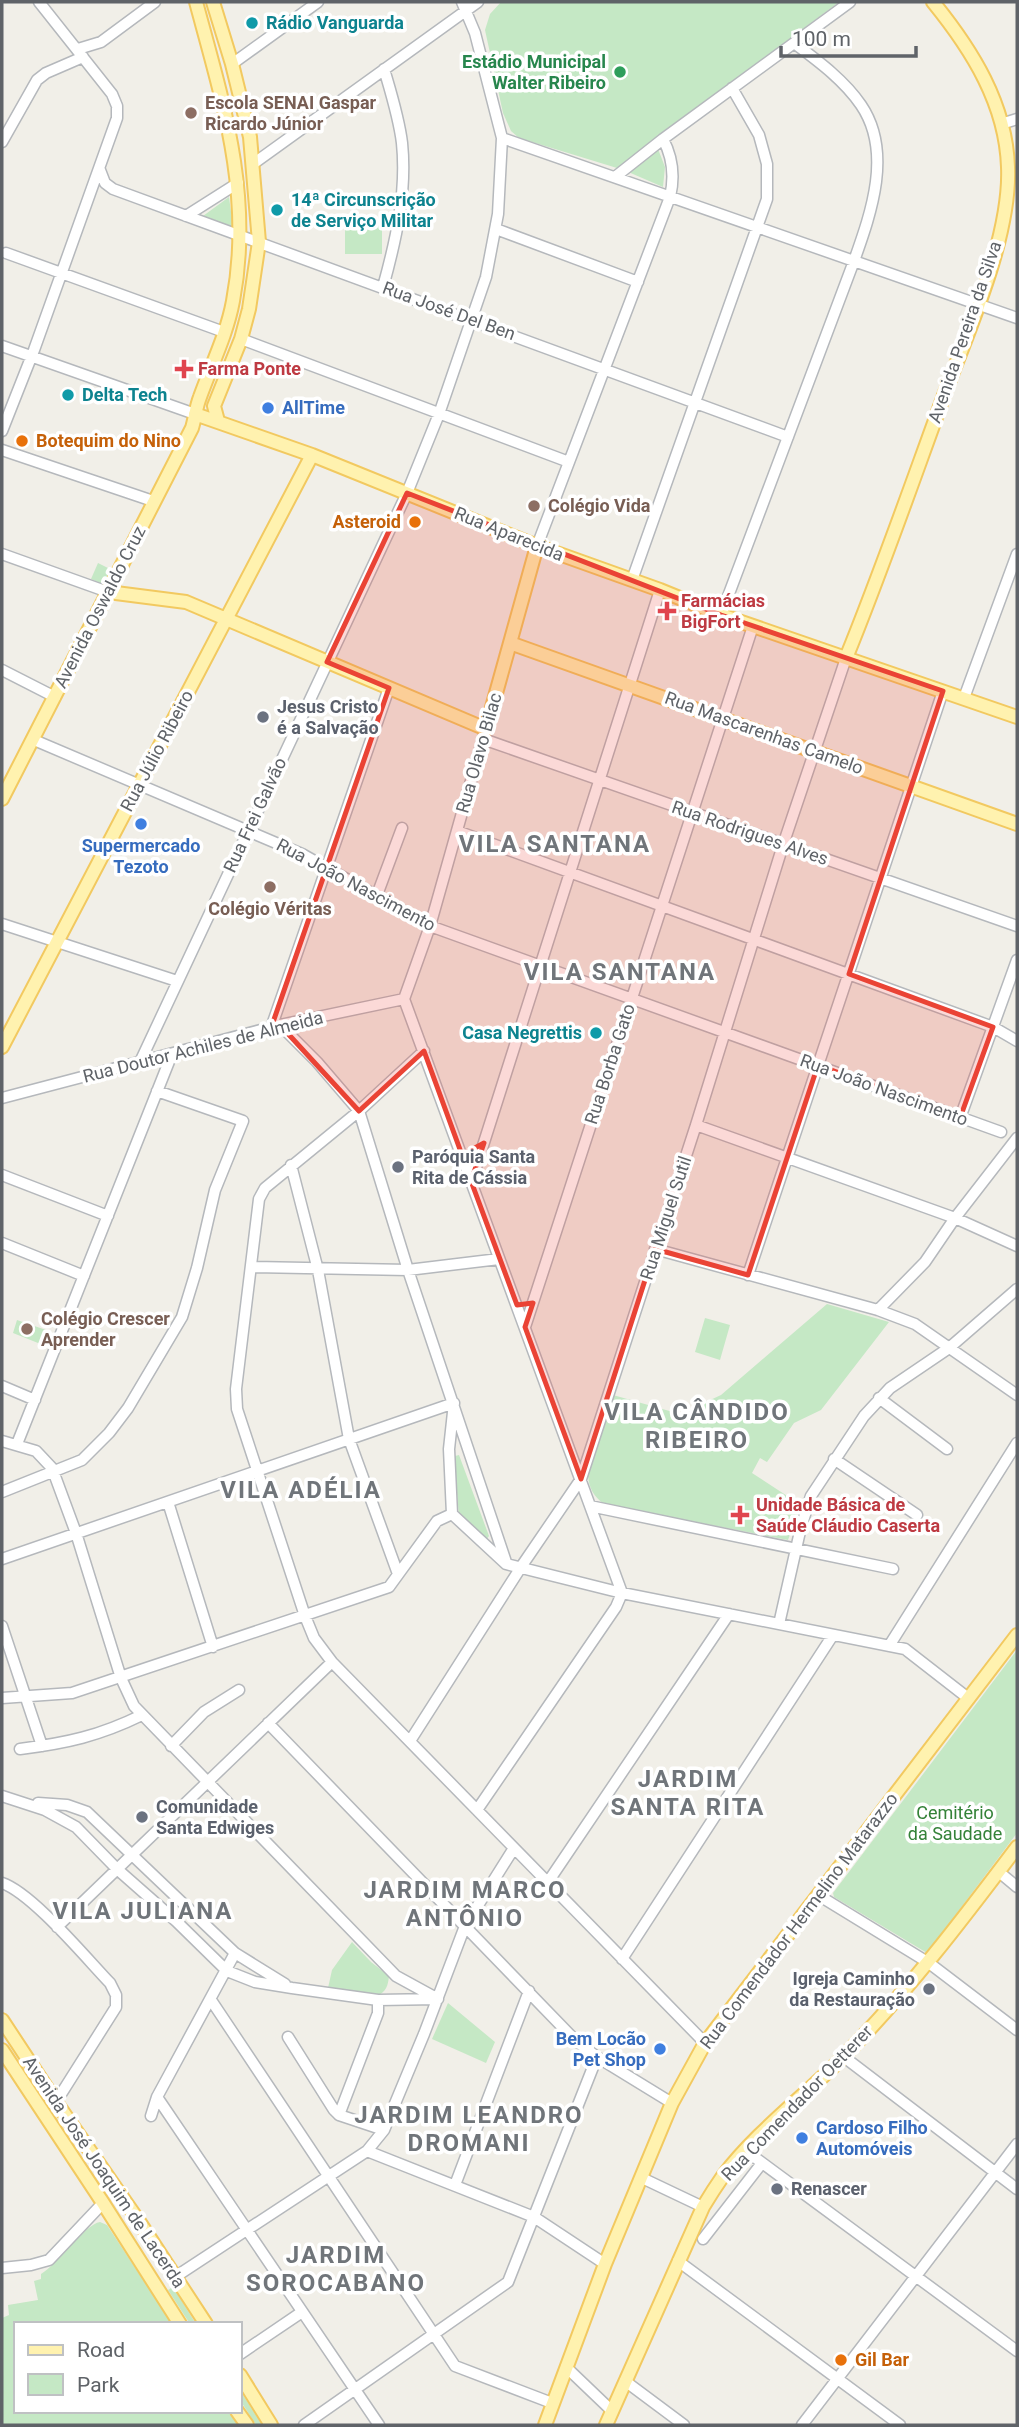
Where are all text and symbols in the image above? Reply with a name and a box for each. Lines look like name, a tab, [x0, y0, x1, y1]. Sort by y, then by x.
place label: Rádio Vanguarda	[266, 12, 404, 33]
scale bar	[781, 14, 916, 58]
marker: Rádio Vanguarda	[244, 15, 260, 31]
text: 100 m	[792, 27, 851, 51]
place label: Estádio Municipal Walter Ribeiro	[462, 51, 606, 93]
marker: Estádio Municipal Walter Ribeiro	[612, 64, 628, 80]
place label: Escola SENAI Gaspar Ricardo Júnior	[205, 92, 377, 134]
marker: Escola SENAI Gaspar Ricardo Júnior	[183, 105, 199, 121]
place label: 14ª Circunscrição de Serviço Militar	[291, 189, 436, 231]
marker: 14ª Circunscrição de Serviço Militar	[269, 202, 285, 218]
street label: Avenida Pereira da Silva	[923, 238, 1006, 426]
street label: Rua José Del Ben	[380, 277, 518, 344]
place label: Farma Ponte	[198, 358, 301, 379]
marker: Farma Ponte	[176, 361, 192, 377]
place label: Delta Tech	[82, 384, 167, 405]
marker: Delta Tech	[60, 387, 76, 403]
place label: AllTime	[282, 397, 345, 418]
marker: AllTime	[260, 400, 276, 416]
place label: Botequim do Nino	[36, 430, 181, 451]
marker: Botequim do Nino	[14, 433, 30, 449]
place label: Colégio Vida	[548, 495, 651, 516]
marker: Colégio Vida	[526, 498, 542, 514]
street label: Rua Aparecida	[451, 502, 567, 565]
place label: Asteroid	[332, 511, 401, 532]
marker: Asteroid	[407, 514, 423, 530]
street label: Avenida Oswaldo Cruz	[50, 522, 150, 691]
place label: Farmácias BigFort	[681, 590, 765, 632]
marker: Farmácias BigFort	[659, 603, 675, 619]
street label: Rua Júlio Ribeiro	[116, 687, 197, 815]
street label: Rua Mascarenhas Camelo	[662, 687, 866, 778]
street label: Rua Olavo Bilac	[451, 690, 506, 815]
place label: Jesus Cristo é a Salvação	[277, 696, 379, 738]
marker: Jesus Cristo é a Salvação	[255, 709, 271, 725]
street label: Rua Frei Galvão	[219, 754, 290, 876]
street label: Rua Rodrigues Alves	[669, 796, 831, 869]
marker: Supermercado Tezoto	[133, 816, 149, 832]
district label: VILA SANTANA	[459, 830, 651, 858]
street label: Rua João Nascimento	[273, 834, 439, 935]
place label: Supermercado Tezoto	[82, 835, 200, 877]
marker: Colégio Véritas	[262, 879, 278, 895]
place label: Colégio Véritas	[208, 898, 332, 919]
district label: VILA SANTANA	[524, 958, 716, 986]
street label: Rua Borba Gato	[580, 1001, 639, 1127]
street label: Rua Doutor Achiles de Almeida	[81, 1006, 325, 1087]
place label: Casa Negrettis	[462, 1022, 582, 1043]
marker: Casa Negrettis	[588, 1025, 604, 1041]
street label: Rua João Nascimento	[797, 1049, 971, 1130]
place label: Paróquia Santa Rita de Cássia	[412, 1146, 536, 1188]
street label: Rua Miguel Sutil	[636, 1153, 695, 1282]
marker: Paróquia Santa Rita de Cássia	[390, 1159, 406, 1175]
place label: Colégio Crescer Aprender	[41, 1308, 170, 1350]
marker: Colégio Crescer Aprender	[19, 1321, 35, 1337]
district label: VILA CÂNDIDO RIBEIRO	[604, 1398, 790, 1454]
district label: VILA ADÉLIA	[220, 1476, 382, 1504]
place label: Unidade Básica de Saúde Cláudio Caserta	[756, 1494, 940, 1536]
marker: Unidade Básica de Saúde Cláudio Caserta	[730, 1505, 750, 1525]
district label: JARDIM SANTA RITA	[610, 1765, 766, 1821]
street label: Rua Comendador Hermelino Matarazzo	[695, 1788, 902, 2053]
place label: Comunidade Santa Edwiges	[156, 1796, 274, 1838]
park label: Cemitério da Saudade	[908, 1802, 1002, 1844]
marker: Comunidade Santa Edwiges	[134, 1809, 150, 1825]
district label: JARDIM MARCO ANTÔNIO	[363, 1876, 567, 1932]
district label: VILA JULIANA	[53, 1897, 233, 1925]
place label: Igreja Caminho da Restauração	[789, 1968, 915, 2010]
marker: Igreja Caminho da Restauração	[921, 1981, 937, 1997]
street label: Rua Comendador Oetterer	[717, 2020, 877, 2185]
place label: Bem Locão Pet Shop	[556, 2028, 646, 2070]
marker: Bem Locão Pet Shop	[652, 2041, 668, 2057]
street label: Avenida José Joaquim de Lacerda	[19, 2052, 190, 2292]
district label: JARDIM LEANDRO DROMANI	[354, 2101, 584, 2157]
place label: Cardoso Filho Automóveis	[816, 2117, 928, 2159]
marker: Cardoso Filho Automóveis	[794, 2130, 810, 2146]
place label: Renascer	[791, 2178, 867, 2199]
marker: Renascer	[769, 2181, 785, 2197]
district label: JARDIM SOROCABANO	[246, 2241, 426, 2297]
legend	[14, 2322, 242, 2413]
text: Road	[77, 2338, 125, 2362]
place label: Gil Bar	[855, 2349, 909, 2370]
marker: Gil Bar	[833, 2352, 849, 2368]
text: Park	[77, 2373, 120, 2397]

